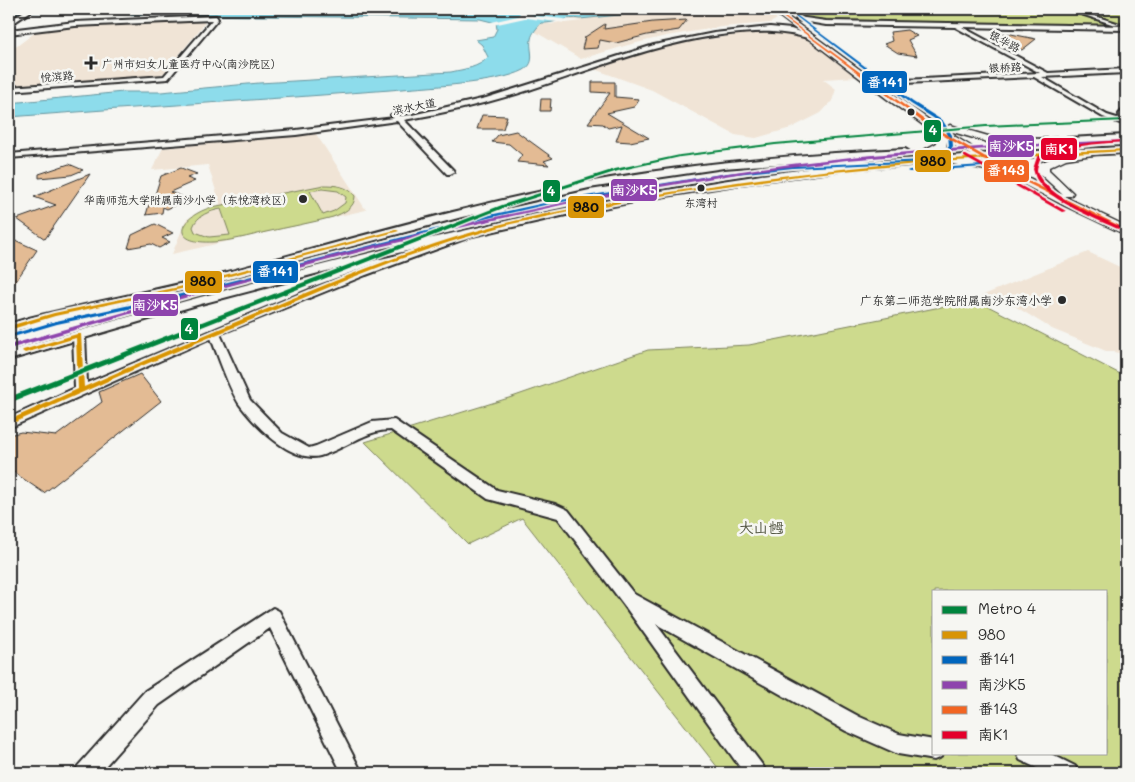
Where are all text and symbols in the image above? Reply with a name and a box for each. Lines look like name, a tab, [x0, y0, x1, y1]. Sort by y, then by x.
street label: 银华路	[987, 27, 1023, 55]
marker: 广州市妇女儿童医疗中心(南沙院区)	[84, 56, 98, 70]
place label: 广州市妇女儿童医疗中心(南沙院区)	[102, 56, 275, 71]
street label: 银桥路	[988, 59, 1022, 75]
street label: 悦滨路	[40, 67, 74, 85]
line badge: 番141	[861, 70, 908, 94]
text: 番141	[867, 72, 903, 91]
street label: 滨水大道	[391, 94, 437, 118]
unlabelled marker	[906, 107, 916, 117]
line badge: 4	[923, 119, 942, 143]
text: 4	[929, 120, 938, 139]
line badge: 南沙K5	[987, 134, 1035, 158]
text: 南沙K5	[988, 136, 1034, 155]
line badge: 南K1	[1040, 137, 1078, 161]
text: 南K1	[1044, 139, 1074, 158]
line badge: 980	[914, 149, 952, 173]
text: 980	[920, 151, 946, 170]
line badge: 番143	[983, 159, 1030, 183]
text: 番143	[987, 160, 1025, 179]
line badge: 南沙K5	[610, 178, 658, 202]
line badge: 4	[542, 179, 561, 203]
text: 南沙K5	[611, 180, 657, 199]
text: 4	[547, 181, 556, 200]
marker: 东湾村	[696, 183, 706, 193]
place label: 华南师范大学附属南沙小学（东悦湾校区）	[84, 192, 293, 207]
marker: 华南师范大学附属南沙小学（东悦湾校区）	[297, 193, 309, 205]
line badge: 980	[567, 195, 605, 219]
place label: 东湾村	[685, 195, 718, 210]
text: 980	[573, 197, 599, 216]
line badge: 番141	[252, 260, 299, 284]
text: 番141	[257, 261, 293, 280]
line badge: 980	[184, 270, 223, 294]
text: 980	[190, 271, 216, 290]
place label: 广东第二师范学院附属南沙东湾小学	[860, 292, 1052, 308]
line badge: 南沙K5	[132, 293, 179, 317]
marker: 广东第二师范学院附属南沙东湾小学	[1056, 294, 1068, 306]
text: 南沙K5	[132, 295, 178, 314]
line badge: 4	[180, 317, 199, 341]
text: 4	[185, 319, 194, 338]
park label: 大山乸	[738, 517, 784, 537]
legend	[932, 590, 1108, 754]
text: Metro 4	[978, 598, 1036, 618]
text: 980	[978, 624, 1005, 644]
text: 番141	[978, 648, 1015, 668]
text: 南沙K5	[978, 674, 1026, 694]
text: 番143	[978, 698, 1018, 718]
text: 南K1	[978, 724, 1009, 744]

